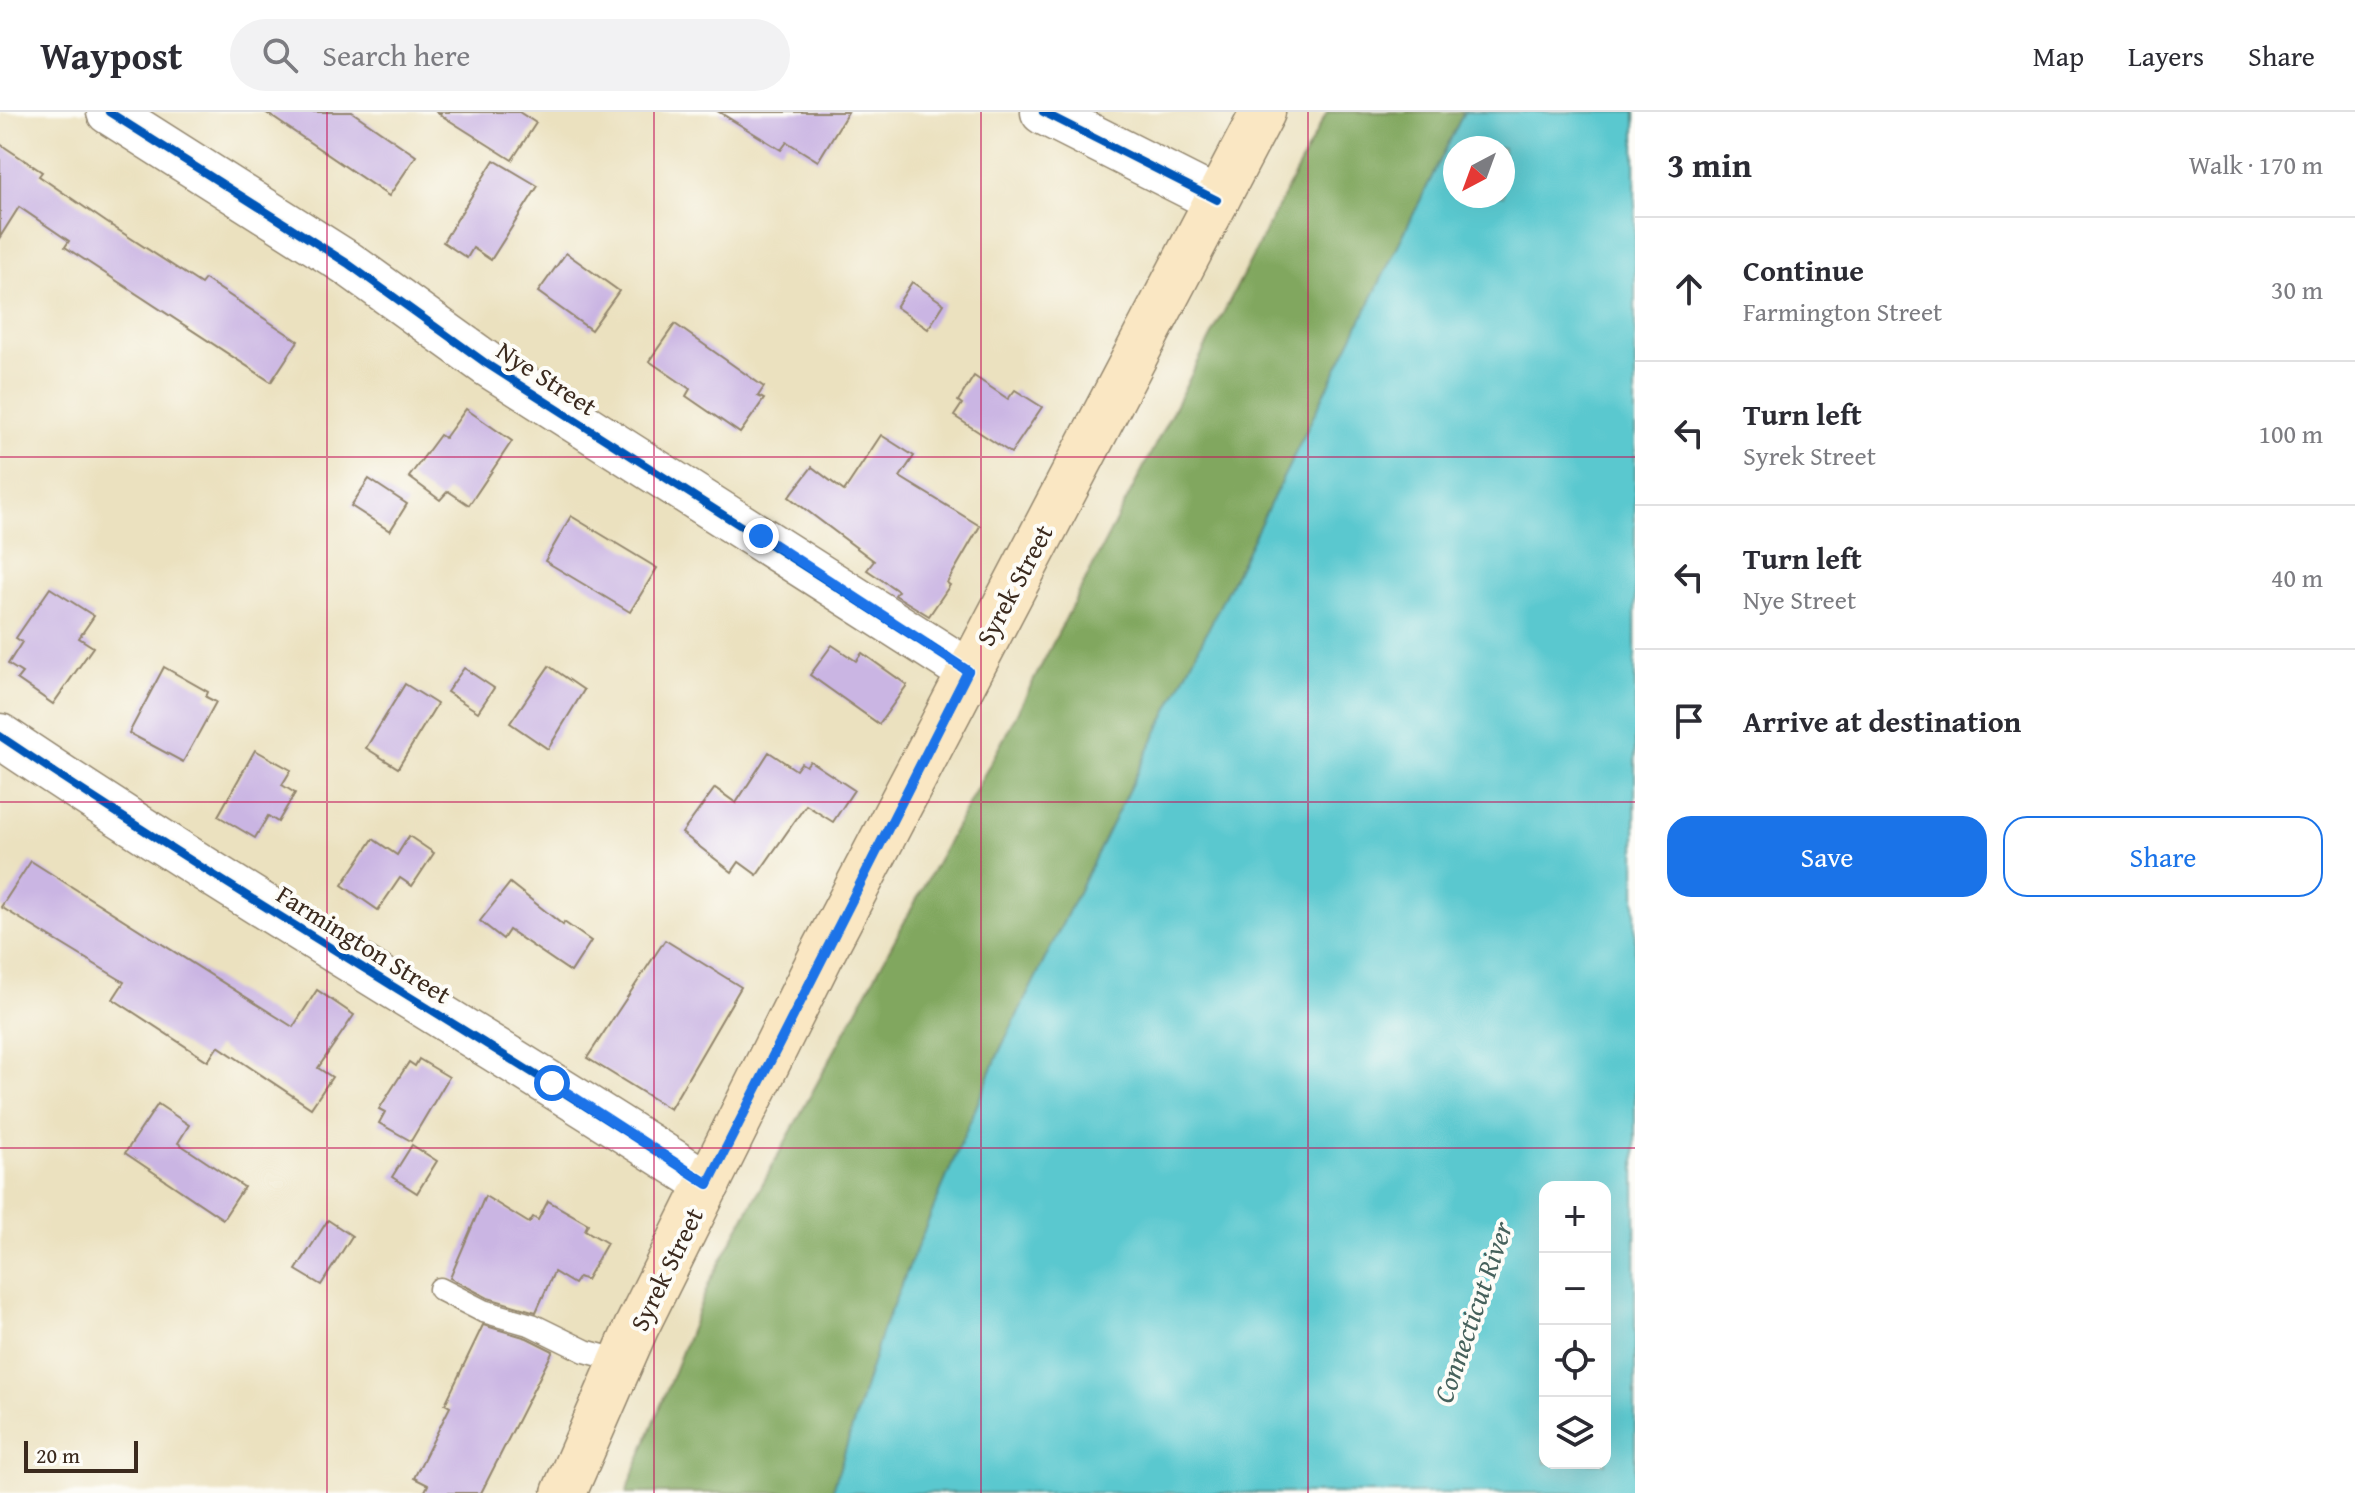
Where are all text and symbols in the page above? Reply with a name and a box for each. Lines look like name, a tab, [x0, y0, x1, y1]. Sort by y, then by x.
search box	[230, 19, 790, 91]
text: Waypost	[40, 27, 182, 83]
icon: search	[258, 33, 302, 77]
text: Search here	[322, 33, 470, 77]
text: Map	[2033, 35, 2084, 76]
text: Layers	[2128, 35, 2204, 76]
text: Share	[2248, 35, 2315, 76]
north arrow	[1443, 136, 1515, 208]
text: 3 min	[1667, 140, 1752, 189]
text: Walk · 170 m	[2189, 145, 2323, 184]
text: Continue	[1743, 248, 1864, 292]
icon: ahead	[1667, 267, 1711, 311]
text: 30 m	[2271, 270, 2323, 309]
text: Farmington Street	[1743, 292, 1942, 331]
street label: Nye Street	[489, 331, 605, 425]
text: Turn left	[1743, 392, 1862, 436]
icon: left	[1667, 411, 1711, 455]
text: 100 m	[2258, 414, 2323, 453]
text: Syrek Street	[1743, 436, 1876, 475]
street label: Syrek Street	[966, 517, 1062, 653]
route end	[743, 518, 779, 554]
text: Turn left	[1743, 536, 1862, 580]
icon: left	[1667, 555, 1711, 599]
text: 40 m	[2271, 558, 2323, 597]
text: Nye Street	[1743, 580, 1856, 619]
icon: arrive	[1667, 699, 1711, 743]
text: Arrive at destination	[1743, 699, 2021, 743]
button: Save	[1667, 816, 1987, 897]
button: Share	[2003, 816, 2323, 897]
street label: Farmington Street	[269, 875, 459, 1013]
route start	[534, 1065, 570, 1101]
map controls	[1539, 1181, 1611, 1469]
button: +	[1539, 1181, 1611, 1253]
street label: Syrek Street	[619, 1201, 713, 1337]
water label: Connecticut River	[1422, 1214, 1523, 1408]
button: −	[1539, 1253, 1611, 1325]
button: locate	[1539, 1325, 1611, 1397]
button: layers	[1539, 1397, 1611, 1469]
scale bar	[24, 1437, 138, 1473]
text: 20 m	[36, 1439, 80, 1471]

